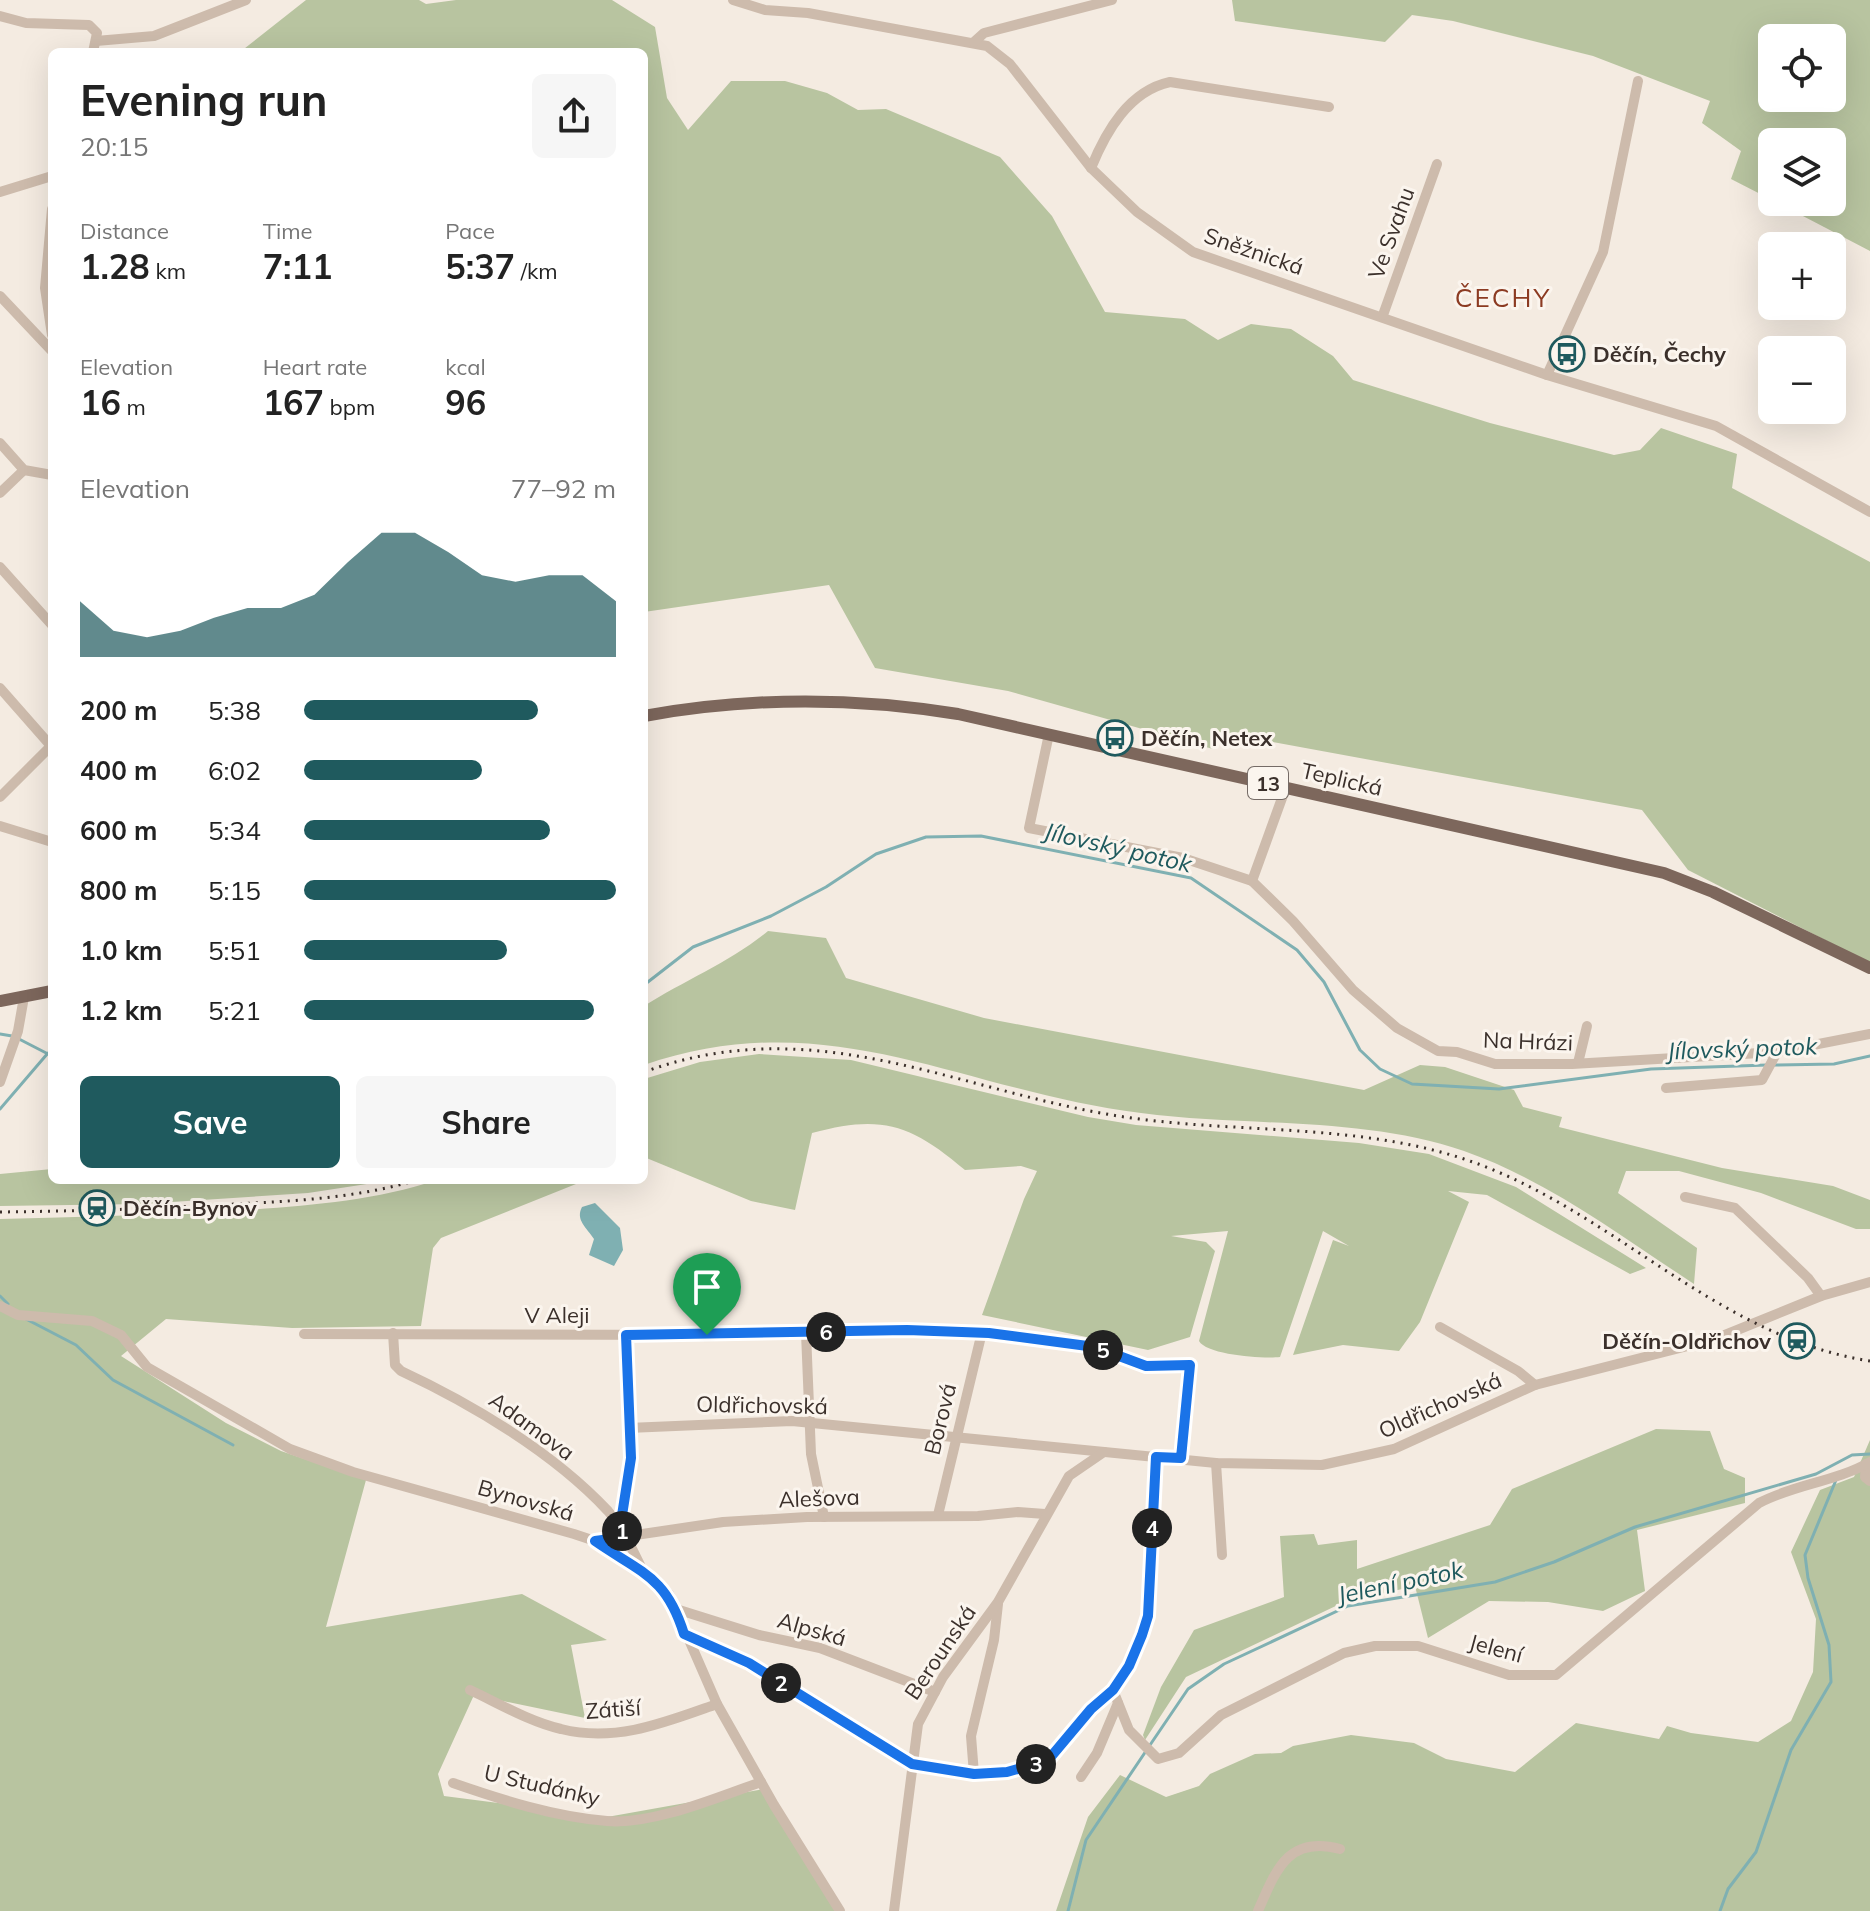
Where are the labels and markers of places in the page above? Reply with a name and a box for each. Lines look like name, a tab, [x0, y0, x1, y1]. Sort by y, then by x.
bus stop icon: Děčín, Čechy	[1548, 335, 1586, 373]
place label: Děčín, Čechy	[1593, 340, 1726, 368]
bus stop icon: Děčín, Netex	[1096, 719, 1134, 757]
place label: Děčín, Netex	[1141, 724, 1273, 752]
station icon: Děčín-Bynov	[78, 1189, 116, 1227]
place label: Děčín-Bynov	[123, 1194, 257, 1222]
pin	[673, 1253, 741, 1335]
pin: 6	[806, 1312, 846, 1352]
station icon: Děčín-Oldřichov	[1778, 1322, 1816, 1360]
place label: Děčín-Oldřichov	[1602, 1327, 1771, 1355]
pin: 5	[1083, 1330, 1123, 1370]
pin: 4	[1132, 1508, 1172, 1548]
pin: 1	[602, 1511, 642, 1551]
pin: 2	[761, 1663, 801, 1703]
pin: 3	[1016, 1744, 1056, 1784]

